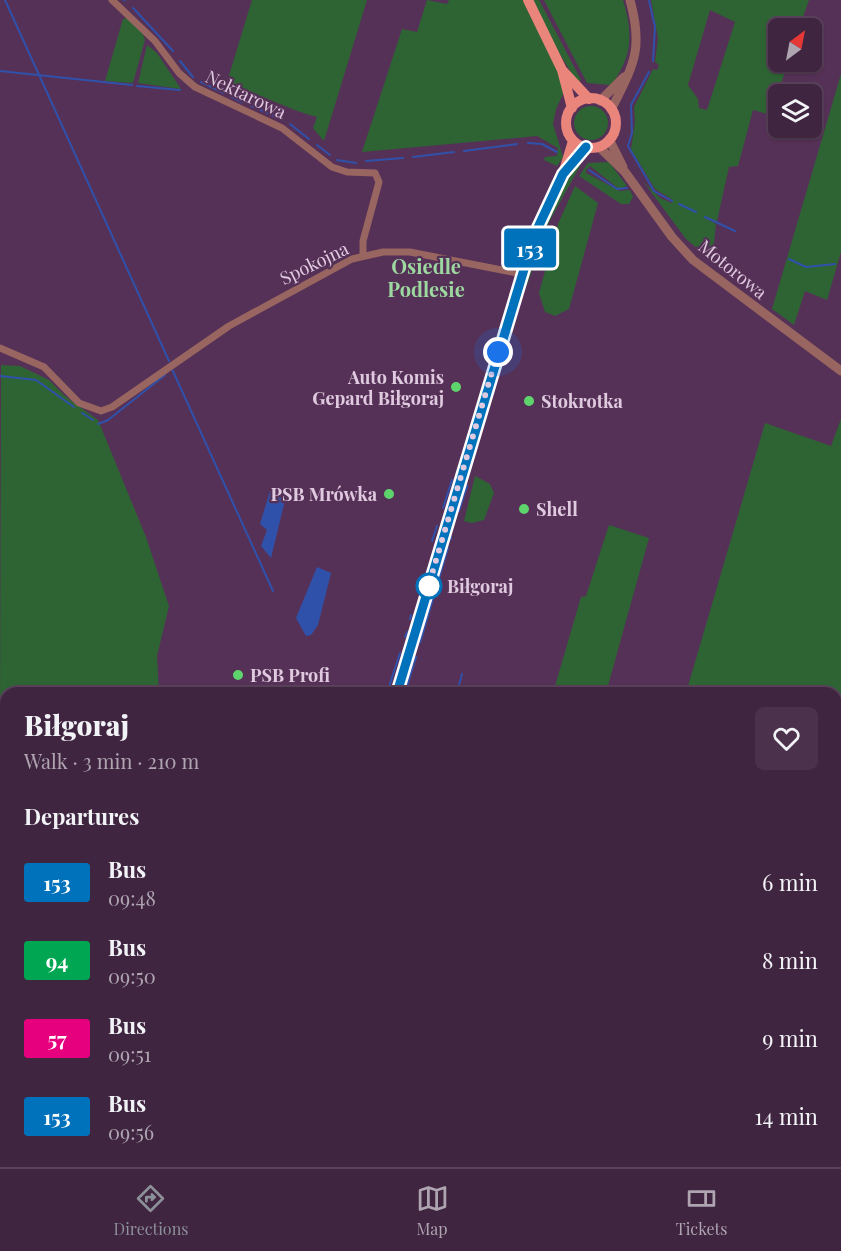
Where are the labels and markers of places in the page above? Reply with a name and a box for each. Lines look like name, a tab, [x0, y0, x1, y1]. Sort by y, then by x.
place label: Auto Komis Gepard Biłgoraj	[312, 365, 444, 410]
marker: Auto Komis Gepard Biłgoraj	[449, 380, 463, 394]
place label: Stokrotka	[541, 389, 623, 413]
marker: Stokrotka	[522, 394, 536, 408]
place label: PSB Mrówka	[270, 482, 378, 506]
marker: PSB Mrówka	[382, 487, 396, 501]
place label: Shell	[536, 497, 578, 521]
marker: Shell	[517, 502, 531, 516]
marker: Biłgoraj	[416, 573, 442, 599]
place label: Biłgoraj	[447, 574, 513, 598]
place label: PSB Profi	[250, 663, 330, 687]
marker: PSB Profi	[231, 668, 245, 682]

